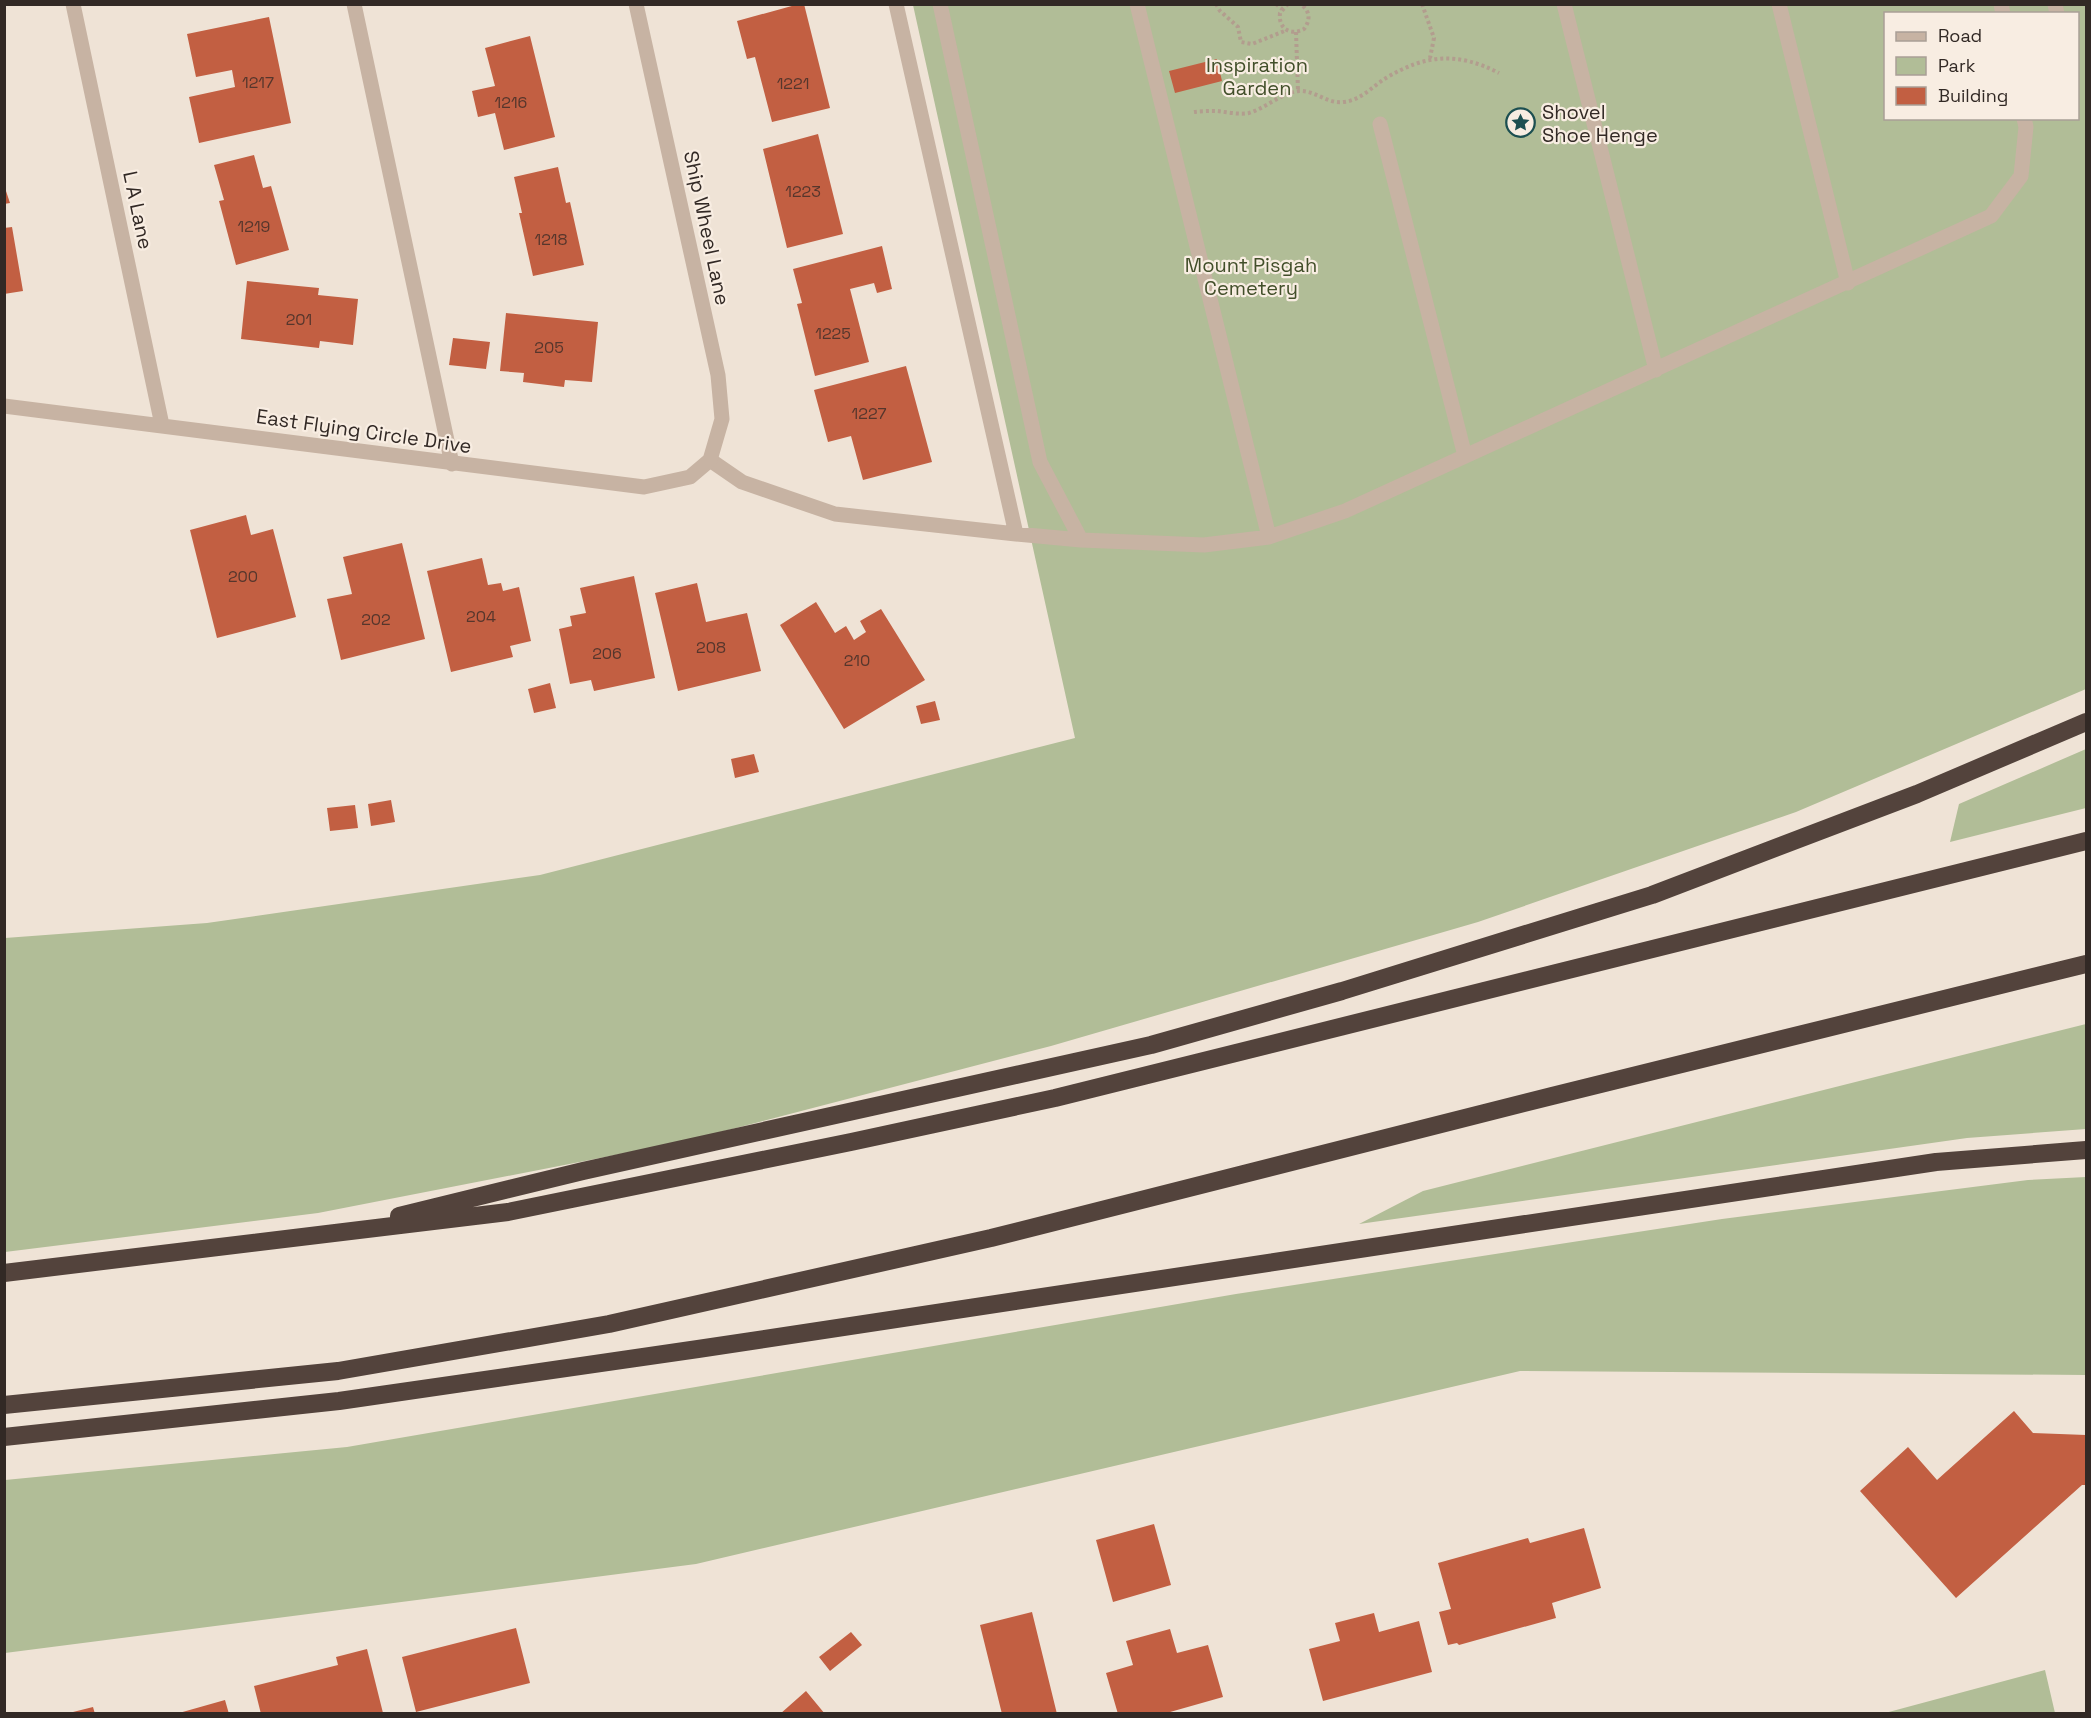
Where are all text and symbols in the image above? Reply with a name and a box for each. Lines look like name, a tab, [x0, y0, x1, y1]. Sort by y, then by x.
legend	[1884, 12, 2079, 120]
text: Road	[1938, 24, 1982, 47]
park label: Inspiration Garden	[1206, 52, 1308, 101]
text: Park	[1938, 54, 1976, 77]
house number: 1217	[242, 72, 274, 93]
house number: 1221	[777, 73, 809, 94]
text: Building	[1938, 84, 2008, 107]
house number: 1216	[495, 92, 527, 113]
place label: Shovel Shoe Henge	[1542, 99, 1658, 148]
place icon: Shovel Shoe Henge	[1505, 107, 1537, 139]
street label: Ship Wheel Lane	[678, 148, 736, 308]
street label: L A Lane	[117, 169, 159, 251]
house number: 1223	[785, 181, 821, 202]
house number: 1219	[238, 216, 270, 237]
house number: 1218	[535, 229, 568, 250]
park label: Mount Pisgah Cemetery	[1185, 252, 1317, 301]
house number: 201	[286, 309, 312, 330]
house number: 1225	[815, 323, 851, 344]
house number: 205	[534, 337, 564, 358]
street label: East Flying Circle Drive	[255, 403, 473, 459]
house number: 1227	[852, 403, 886, 424]
house number: 200	[228, 566, 258, 587]
house number: 204	[466, 606, 496, 627]
house number: 202	[361, 609, 391, 630]
house number: 208	[696, 637, 726, 658]
house number: 206	[592, 643, 622, 664]
house number: 210	[844, 650, 870, 671]

